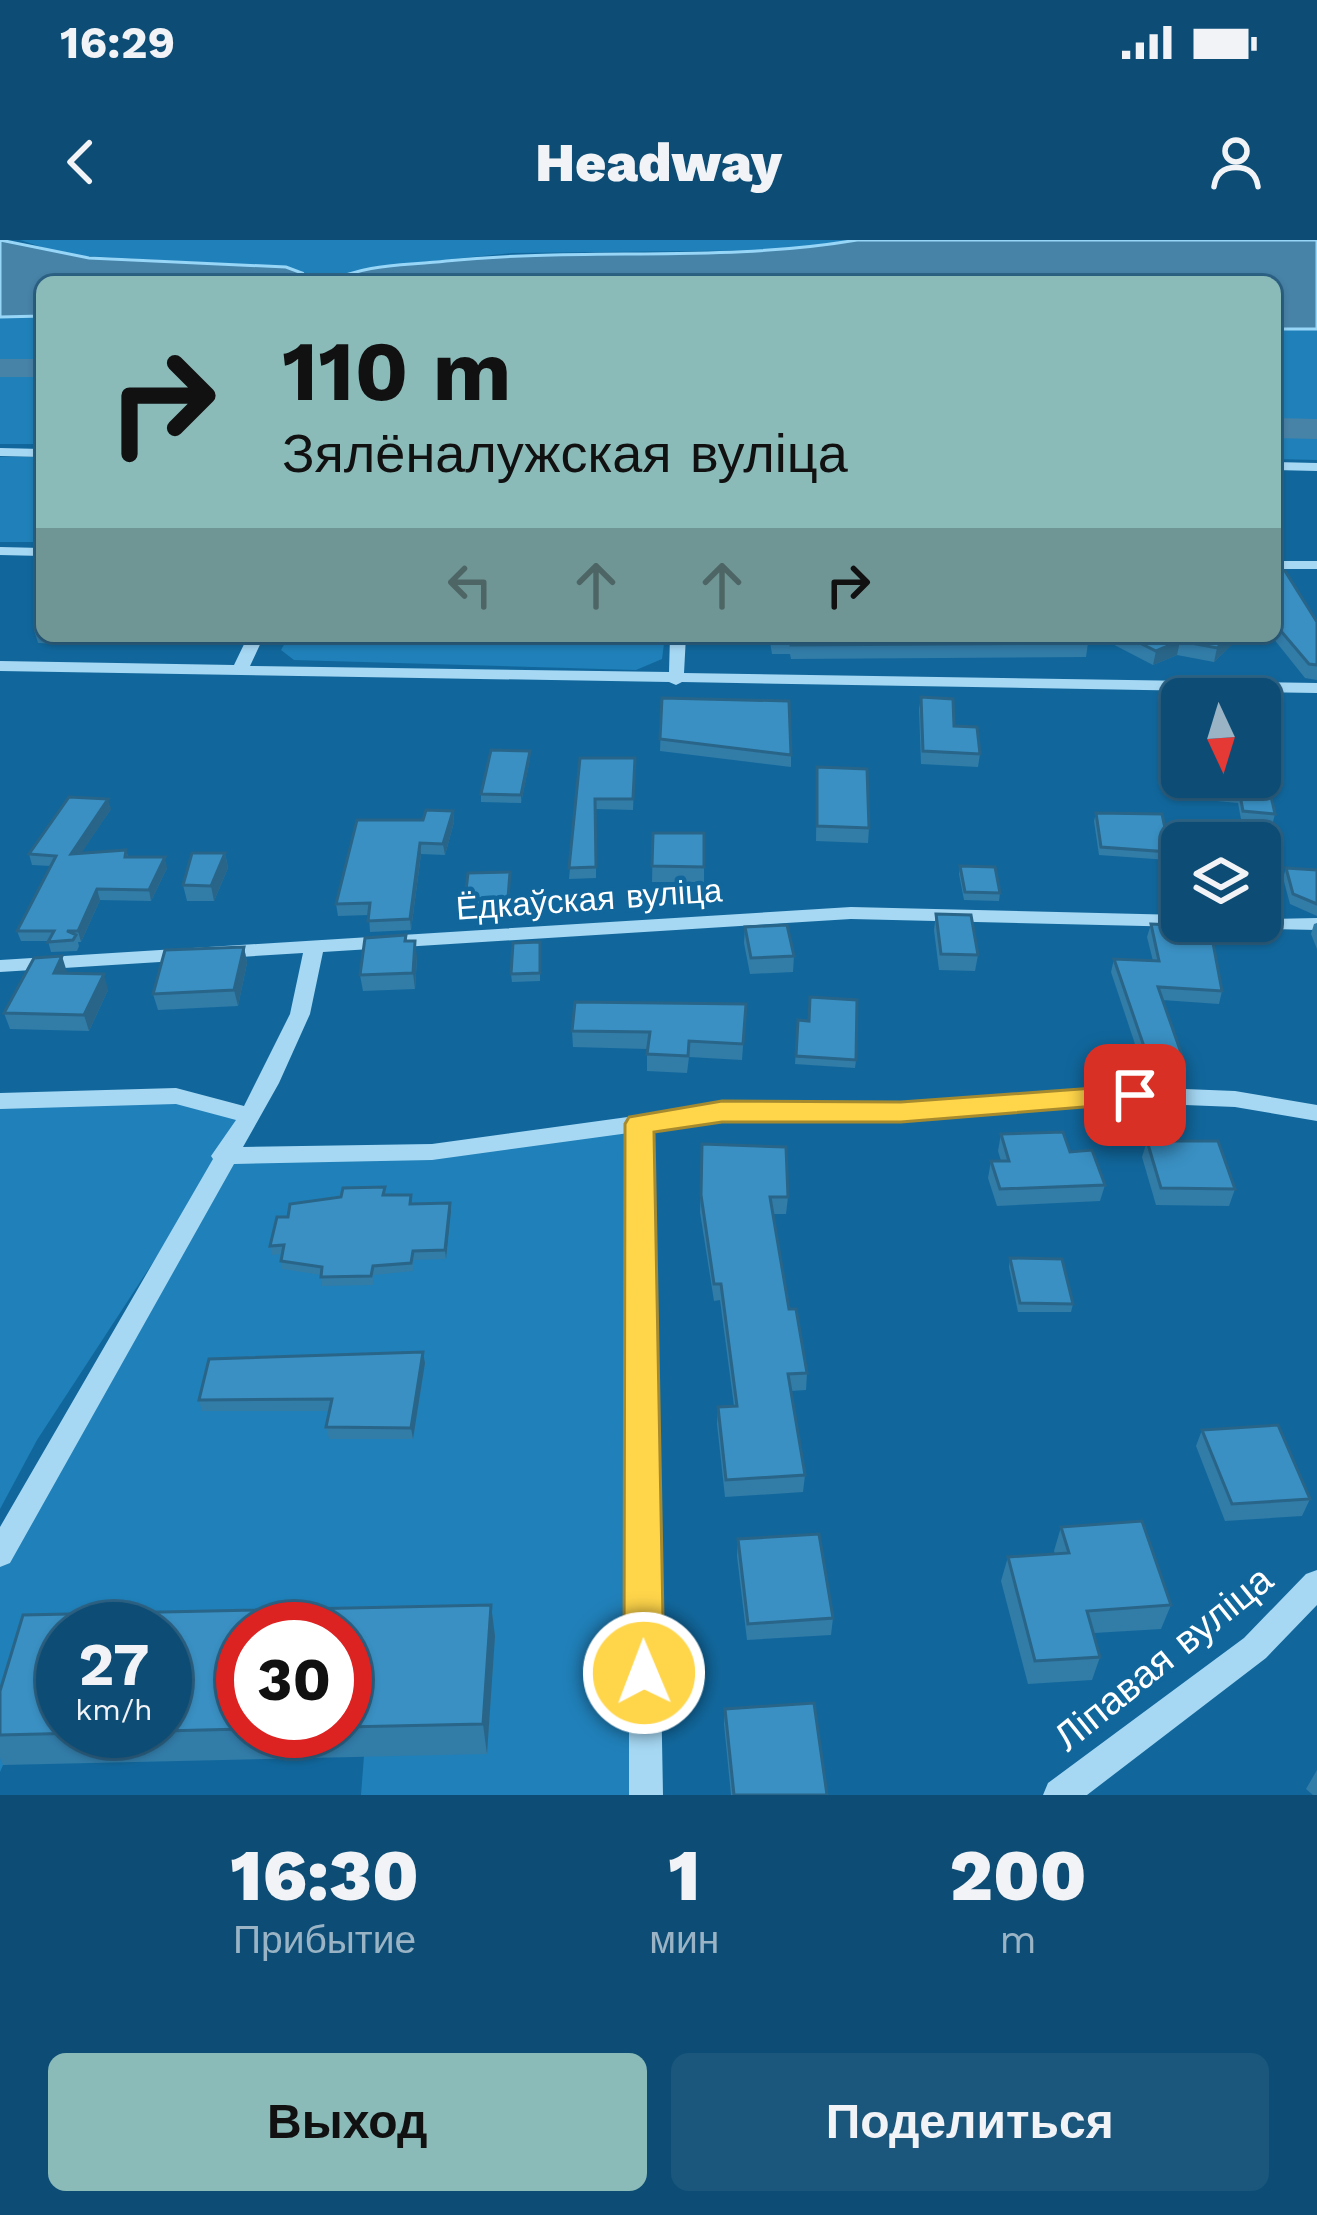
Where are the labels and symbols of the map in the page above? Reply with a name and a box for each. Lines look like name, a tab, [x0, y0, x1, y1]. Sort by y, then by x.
north arrow	[1161, 678, 1281, 798]
street label: Ёдкаўская вуліца	[455, 870, 724, 928]
pin	[1084, 1044, 1186, 1146]
street label: Ліпавая вуліца	[1045, 1556, 1281, 1760]
speed limit sign: 30	[216, 1602, 372, 1758]
position arrow	[581, 1610, 707, 1736]

